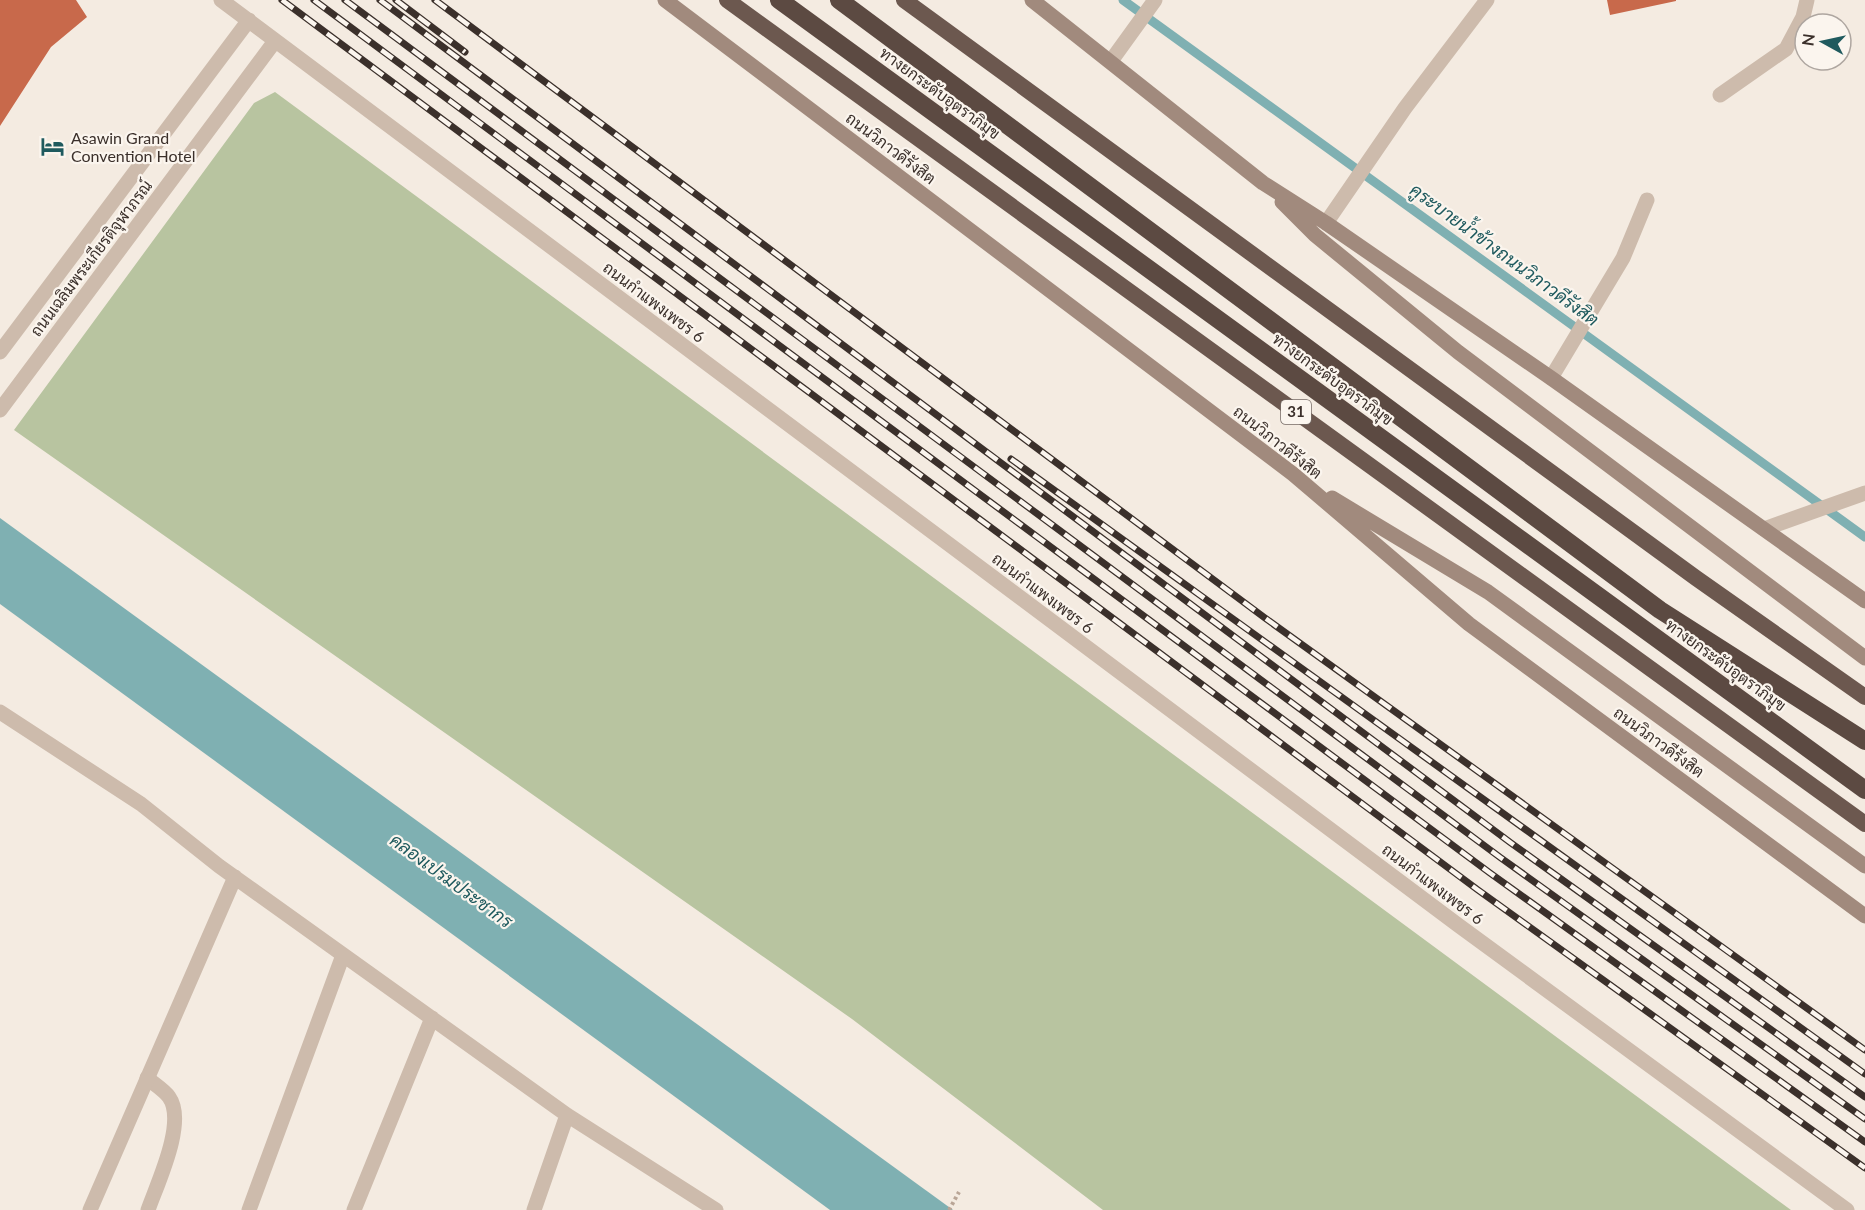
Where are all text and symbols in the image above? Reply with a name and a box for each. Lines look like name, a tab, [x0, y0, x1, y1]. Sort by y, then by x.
north arrow	[1793, 12, 1853, 72]
text: N	[1797, 32, 1818, 47]
street label: ทางยกระดับอุตราภิมุข	[875, 43, 1004, 145]
street label: ถนนวิภาวดีรังสิต	[843, 107, 940, 187]
place label: Asawin Grand Convention Hotel	[71, 128, 195, 165]
hotel icon: Asawin Grand Convention Hotel	[40, 134, 66, 160]
street label: ถนนเฉลิมพระเกียรติจุฬาภรณ์	[24, 175, 158, 341]
water label: คูระบายน้ำข้างถนนวิภาวดีรังสิต	[1404, 175, 1606, 333]
street label: ถนนกำแพงเพชร 6	[600, 257, 709, 346]
street label: ทางยกระดับอุตราภิมุข	[1268, 329, 1397, 431]
street label: ถนนวิภาวดีรังสิต	[1230, 400, 1327, 482]
road number: 31	[1281, 400, 1311, 424]
street label: ถนนกำแพงเพชร 6	[989, 548, 1098, 637]
street label: ทางยกระดับอุตราภิมุข	[1661, 615, 1790, 717]
street label: ถนนวิภาวดีรังสิต	[1610, 702, 1709, 781]
water label: คลองเปรมประชากร	[386, 828, 518, 933]
street label: ถนนกำแพงเพชร 6	[1379, 839, 1488, 928]

